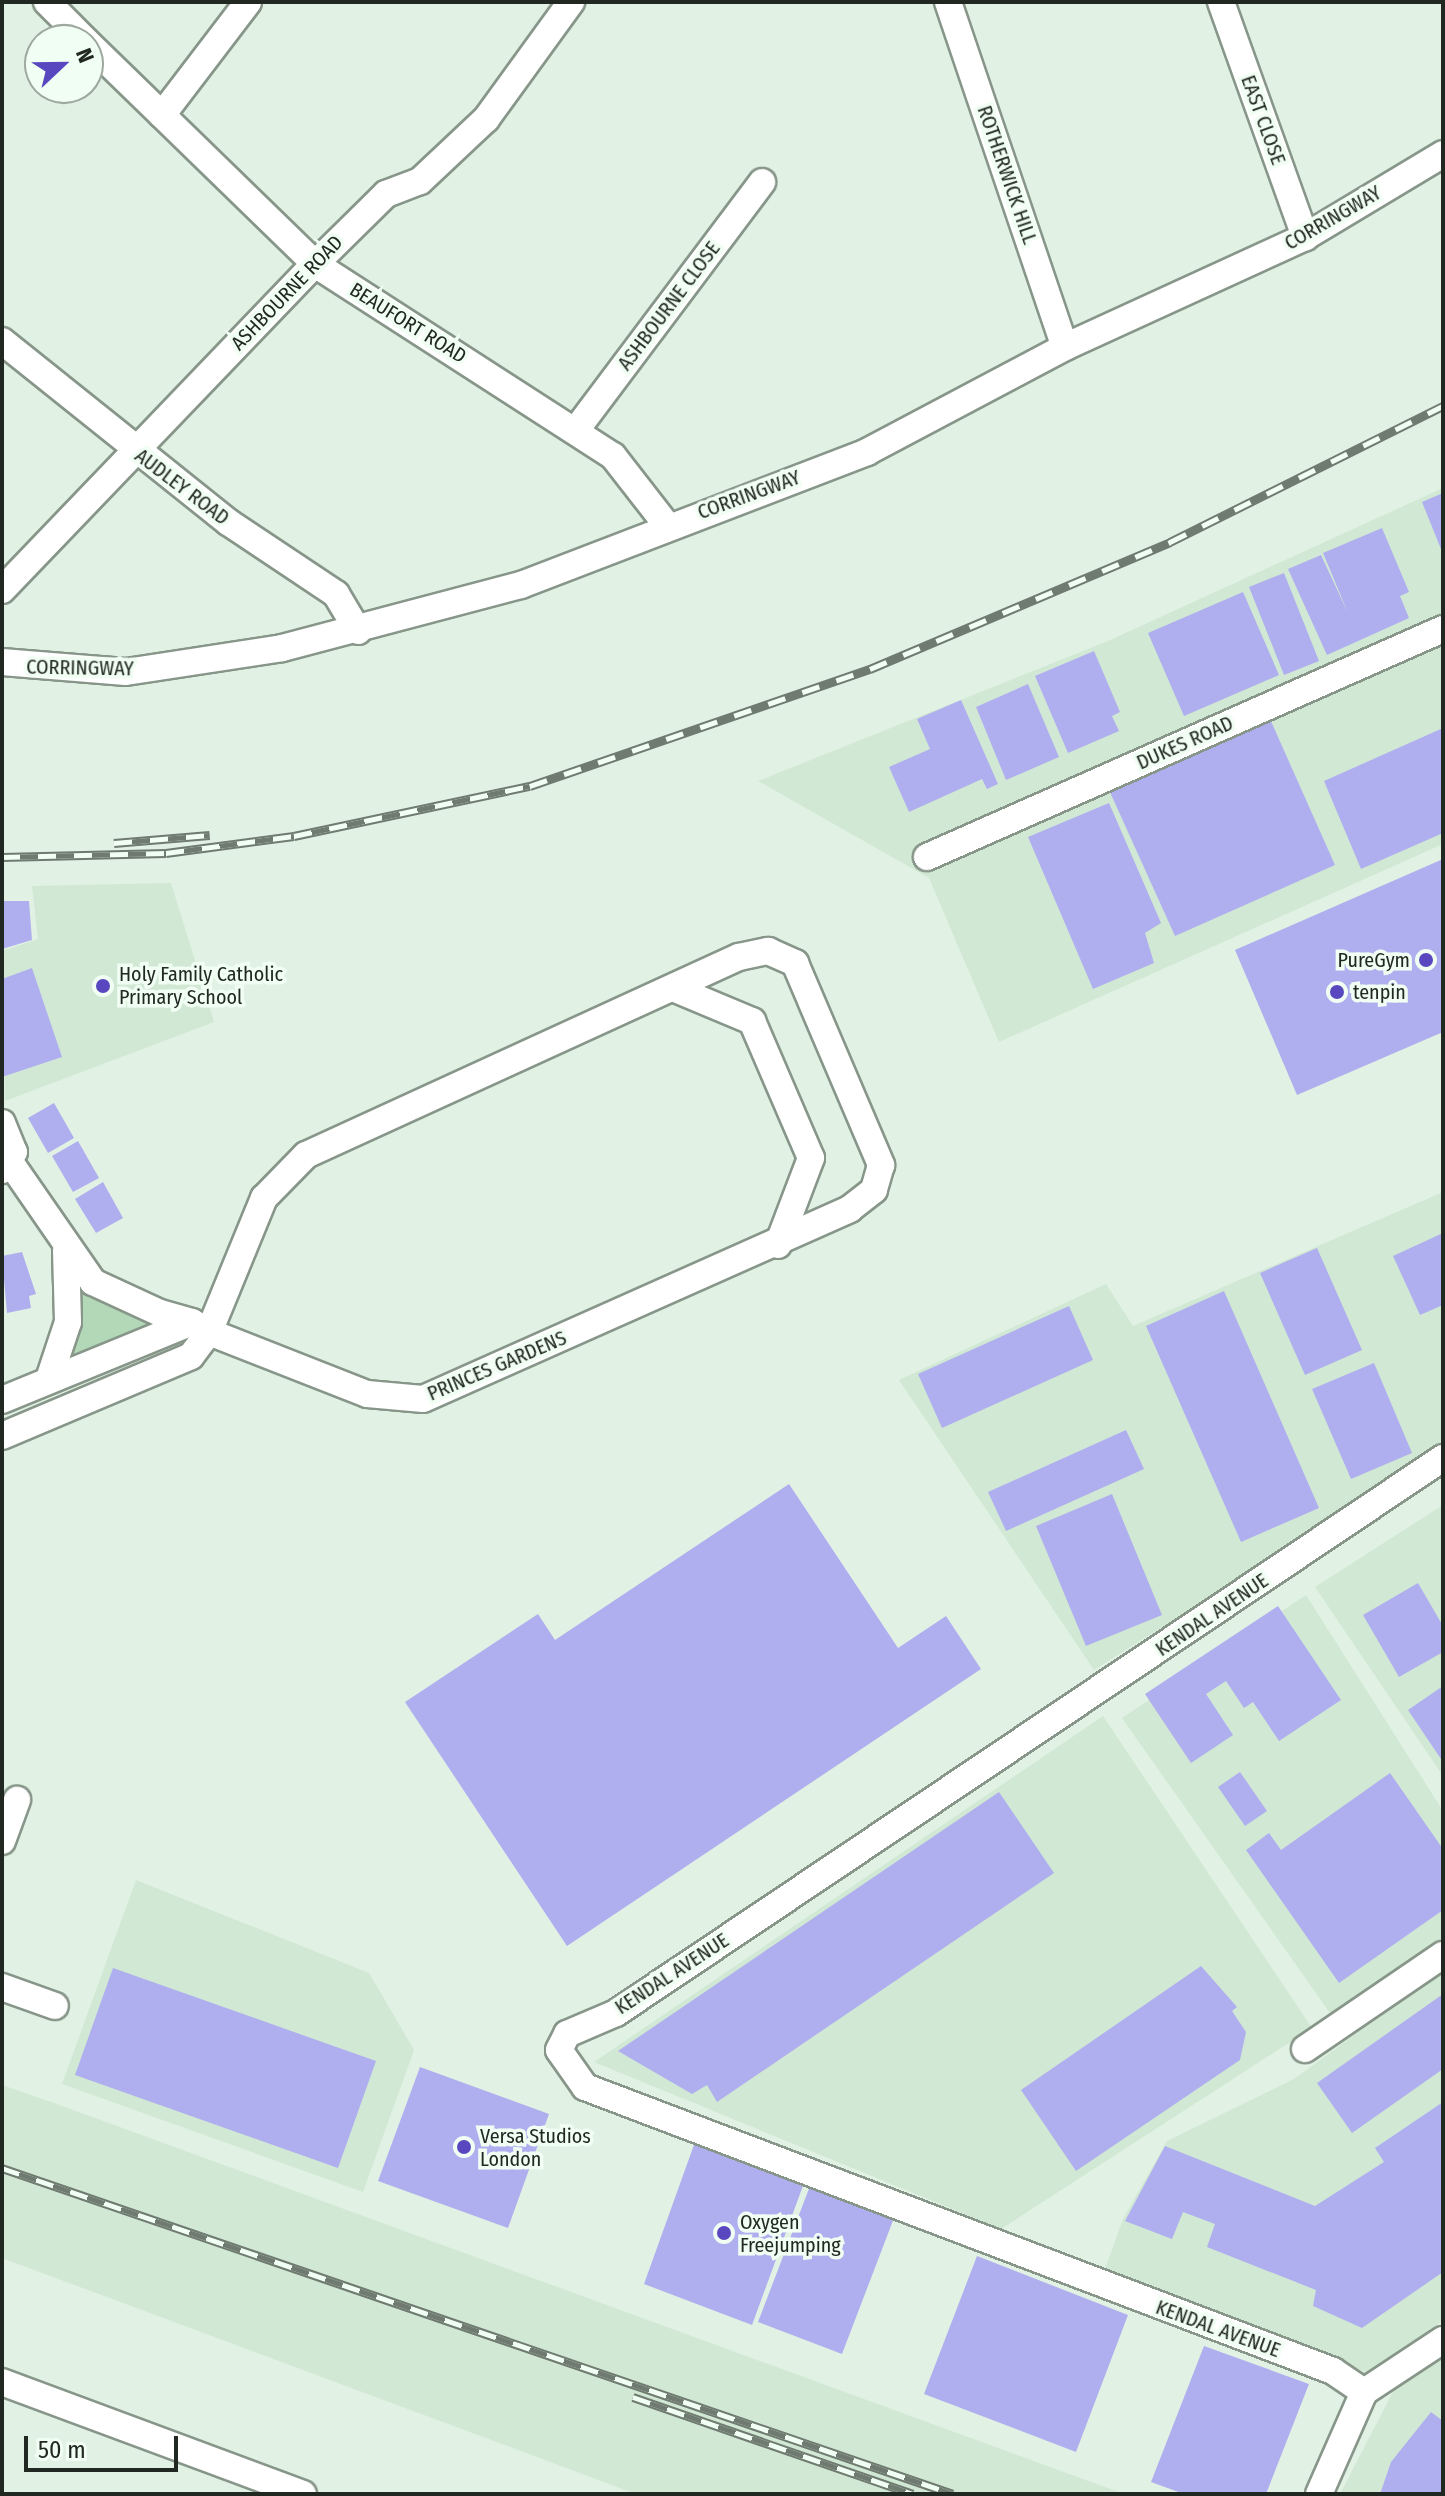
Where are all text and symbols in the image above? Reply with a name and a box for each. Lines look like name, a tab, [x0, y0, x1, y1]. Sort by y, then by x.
north arrow	[24, 24, 104, 104]
text: N	[70, 44, 100, 67]
street label: EAST CLOSE	[1236, 72, 1290, 168]
street label: ROTHERWICK HILL	[972, 103, 1042, 247]
street label: CORRINGWAY	[1280, 181, 1386, 255]
street label: ASHBOURNE ROAD	[226, 231, 348, 355]
street label: ASHBOURNE CLOSE	[613, 237, 725, 375]
street label: BEAUFORT ROAD	[345, 278, 471, 368]
street label: AUDLEY ROAD	[130, 444, 234, 530]
street label: CORRINGWAY	[694, 465, 804, 525]
street label: CORRINGWAY	[26, 655, 134, 681]
street label: DUKES ROAD	[1133, 711, 1237, 775]
place label: PureGym	[1338, 948, 1410, 972]
marker: PureGym	[1417, 951, 1435, 969]
place label: Holy Family Catholic Primary School	[119, 962, 283, 1009]
marker: Holy Family Catholic Primary School	[94, 977, 112, 995]
place label: tenpin	[1353, 980, 1406, 1004]
marker: tenpin	[1328, 983, 1346, 1001]
street label: PRINCES GARDENS	[424, 1326, 570, 1406]
street label: KENDAL AVENUE	[1151, 1569, 1273, 1661]
street label: KENDAL AVENUE	[611, 1928, 733, 2020]
place label: Versa Studios London	[480, 2124, 591, 2171]
marker: Versa Studios London	[455, 2138, 473, 2156]
place label: Oxygen Freejumping	[740, 2210, 841, 2257]
marker: Oxygen Freejumping	[715, 2224, 733, 2242]
street label: KENDAL AVENUE	[1152, 2295, 1284, 2363]
scale bar	[28, 2420, 182, 2470]
text: 50 m	[38, 2436, 86, 2464]

